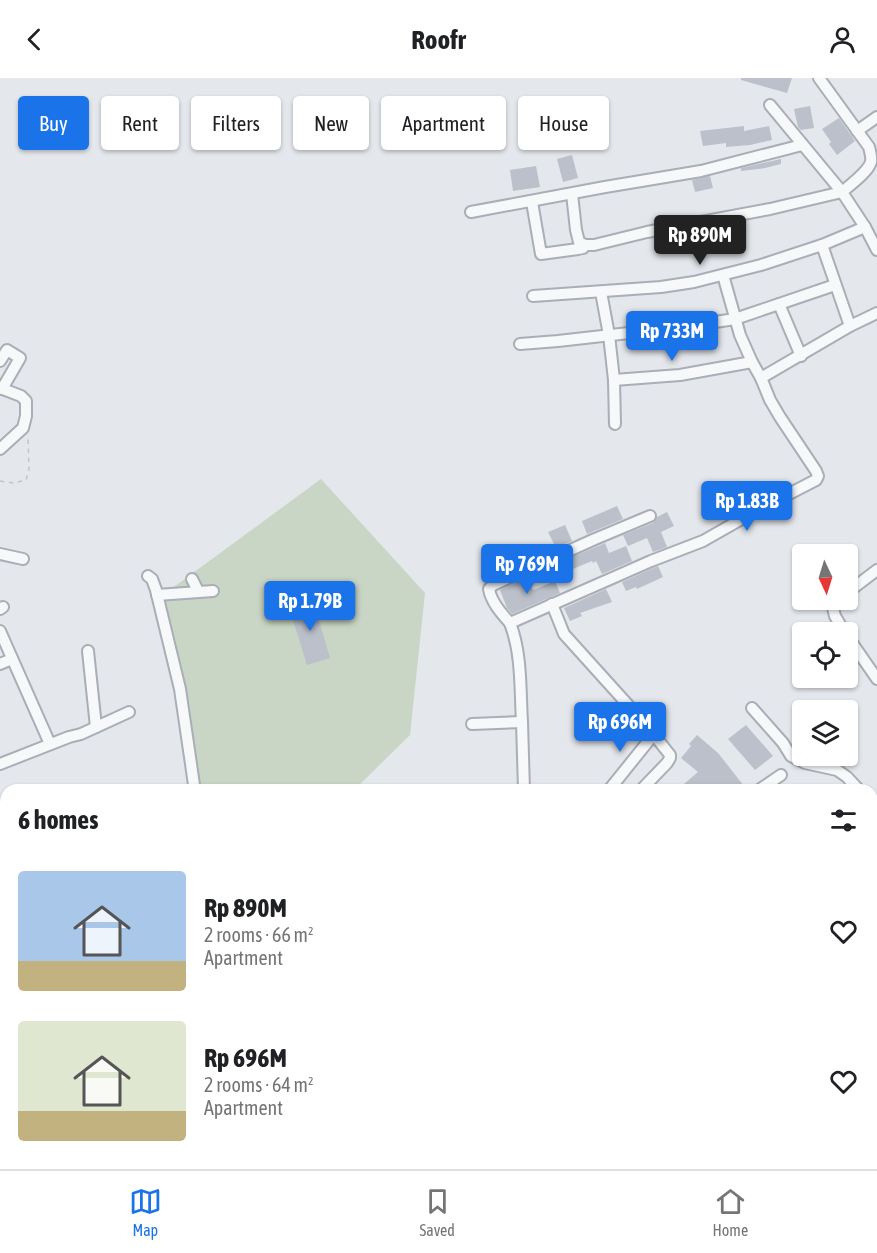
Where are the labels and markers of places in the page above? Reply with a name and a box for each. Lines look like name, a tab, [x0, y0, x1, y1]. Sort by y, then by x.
pin: Rp 890M	[645, 215, 755, 266]
pin: Rp 733M	[617, 311, 727, 362]
pin: Rp 1.83B	[685, 481, 809, 532]
pin: Rp 769M	[472, 544, 582, 595]
pin: Rp 1.79B	[248, 581, 372, 632]
pin: Rp 696M	[565, 702, 675, 753]

